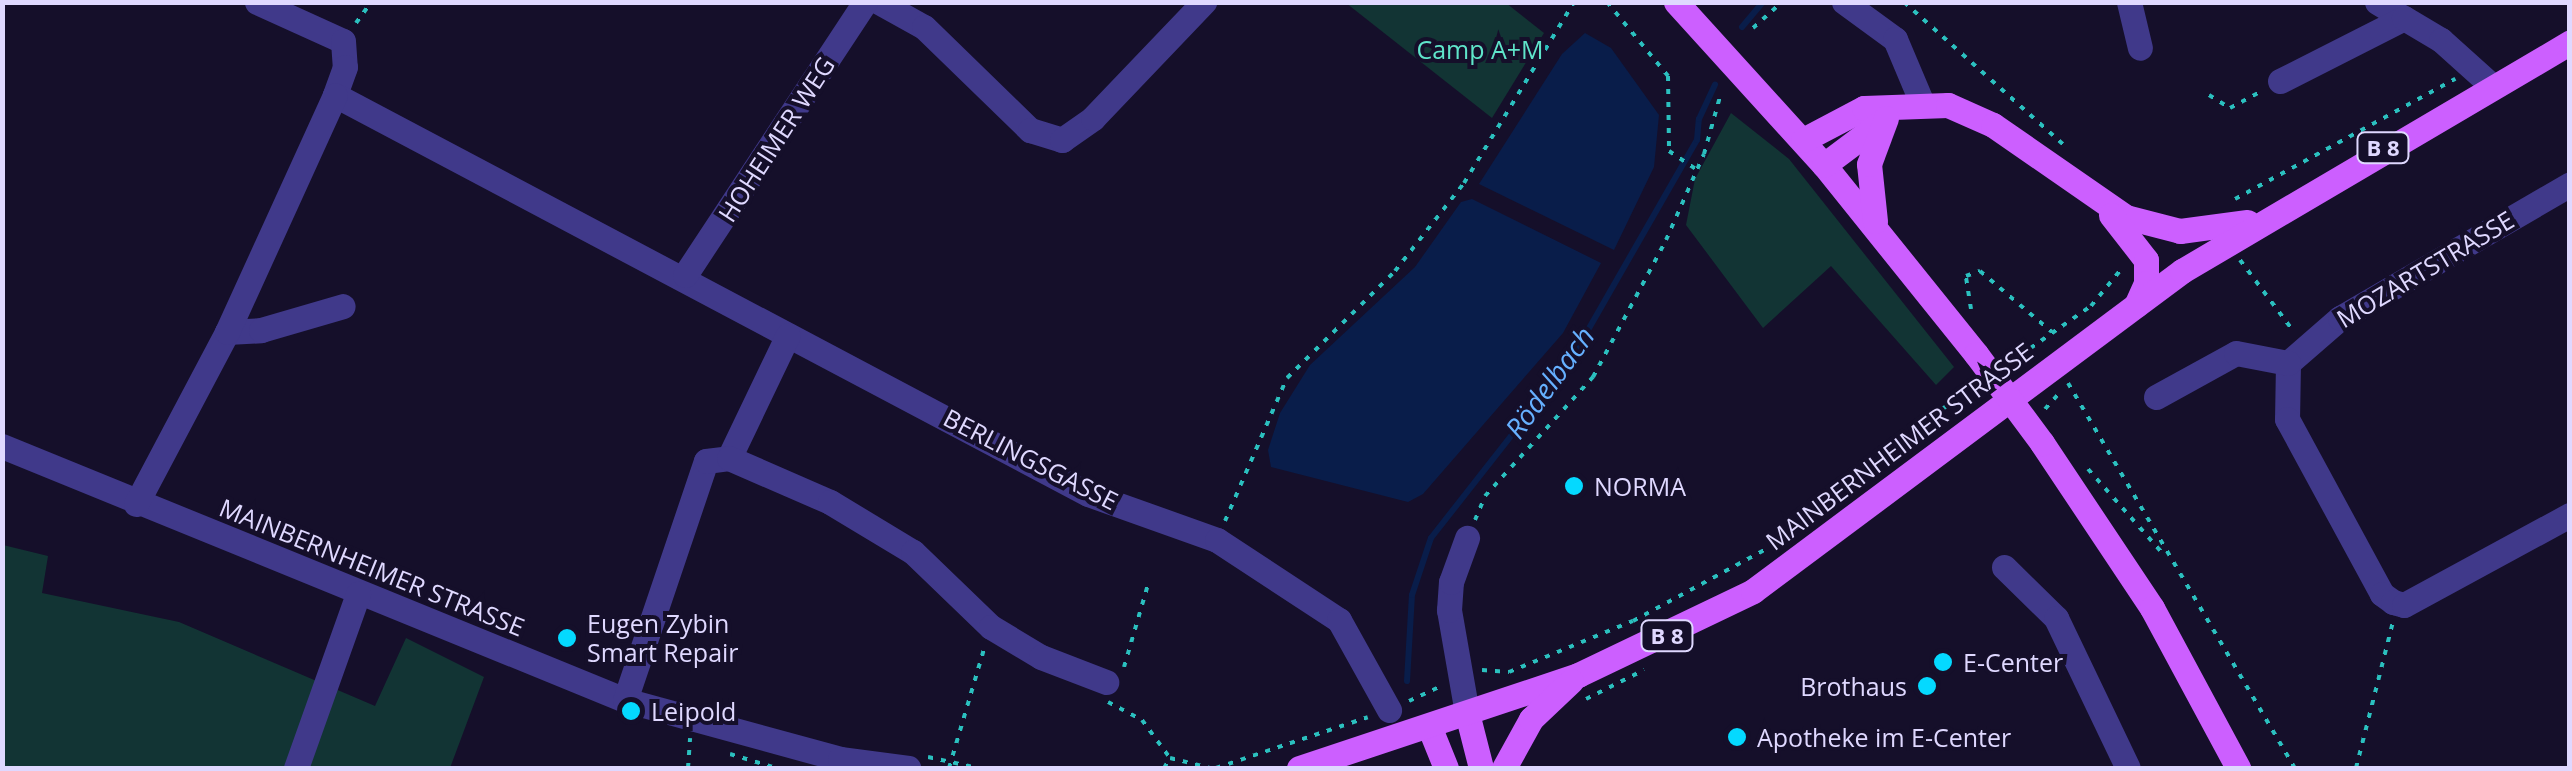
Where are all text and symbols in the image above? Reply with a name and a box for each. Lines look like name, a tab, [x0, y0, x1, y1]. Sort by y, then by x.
park label: Camp A+M	[1416, 34, 1544, 64]
street label: HOHEIMER WEG	[712, 51, 840, 227]
road number: B 8	[2356, 131, 2410, 165]
street label: MOZARTSTRASSE	[2331, 204, 2519, 334]
water label: Rödelbach	[1497, 320, 1601, 444]
street label: MAINBERNHEIMER STRASSE	[1760, 336, 2038, 556]
street label: BERLINGSGASSE	[939, 402, 1123, 516]
place label: NORMA	[1594, 471, 1686, 501]
marker: NORMA	[1563, 475, 1585, 497]
street label: MAINBERNHEIMER STRASSE	[215, 492, 529, 642]
place label: Eugen Zybin Smart Repair	[587, 609, 739, 668]
road number: B 8	[1640, 619, 1694, 653]
marker: Eugen Zybin Smart Repair	[556, 627, 578, 649]
place label: E-Center	[1963, 647, 2063, 677]
marker: E-Center	[1932, 651, 1954, 673]
place label: Brothaus	[1800, 671, 1907, 701]
marker: Brothaus	[1916, 675, 1938, 697]
place label: Leipold	[651, 696, 736, 726]
marker: Leipold	[620, 700, 642, 722]
place label: Apotheke im E-Center	[1757, 722, 2011, 752]
marker: Apotheke im E-Center	[1726, 726, 1748, 748]

